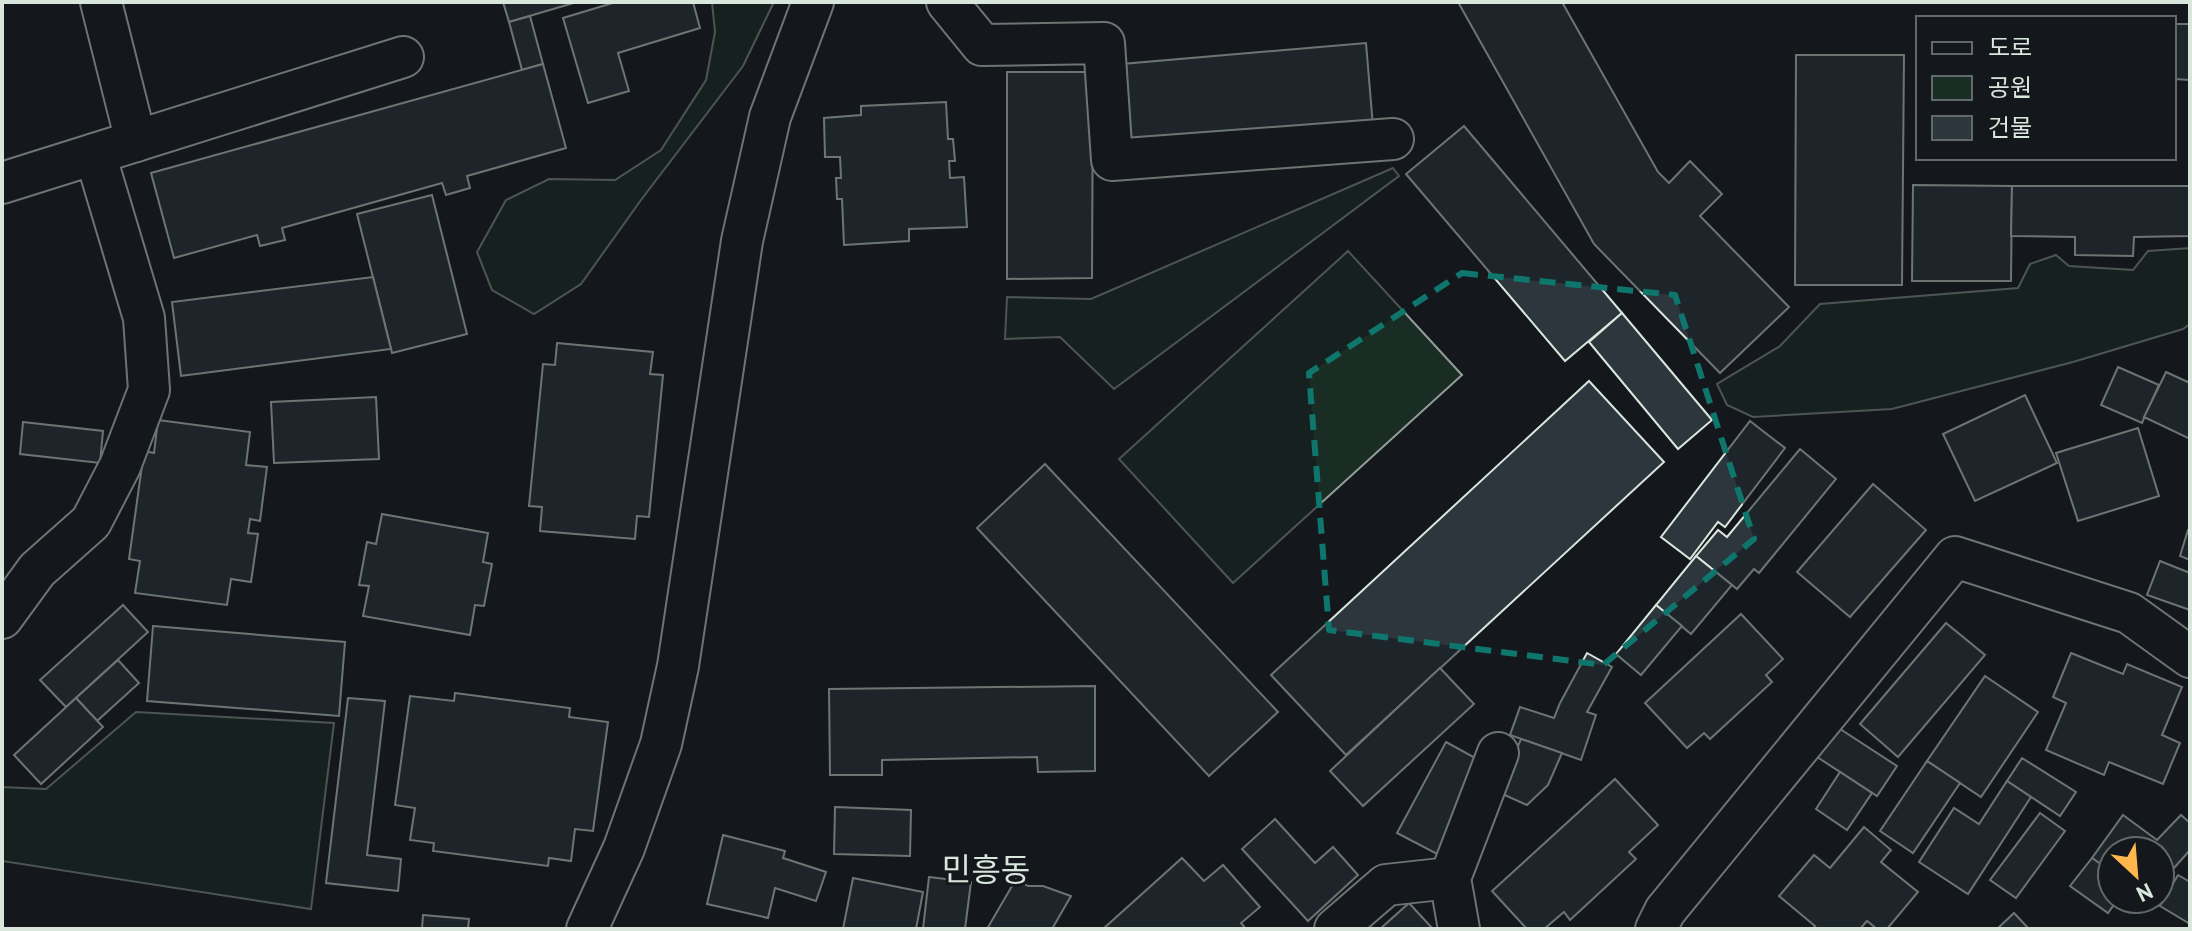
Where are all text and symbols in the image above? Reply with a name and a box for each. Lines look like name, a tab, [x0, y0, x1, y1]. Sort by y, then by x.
legend	[1916, 16, 2176, 160]
text: 도로	[1988, 32, 2032, 63]
text: 공원	[1988, 72, 2032, 103]
text: 건물	[1988, 112, 2032, 143]
north arrow	[2096, 835, 2176, 915]
district label: 민흥동	[942, 848, 1030, 890]
text: N	[2132, 877, 2157, 909]

